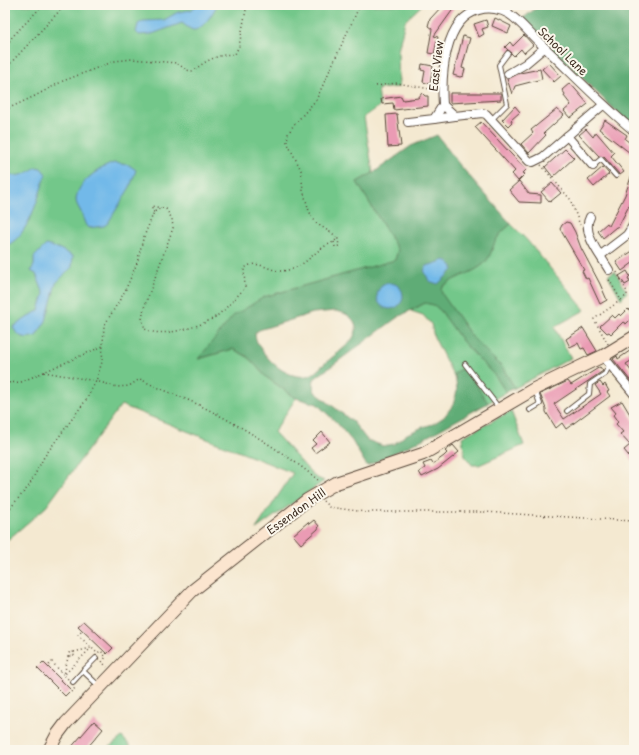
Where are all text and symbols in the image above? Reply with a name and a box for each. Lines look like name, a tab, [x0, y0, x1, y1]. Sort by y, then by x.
street label: School Lane	[534, 23, 592, 79]
street label: East View	[424, 39, 448, 92]
street label: Essendon Hill	[263, 484, 329, 538]

